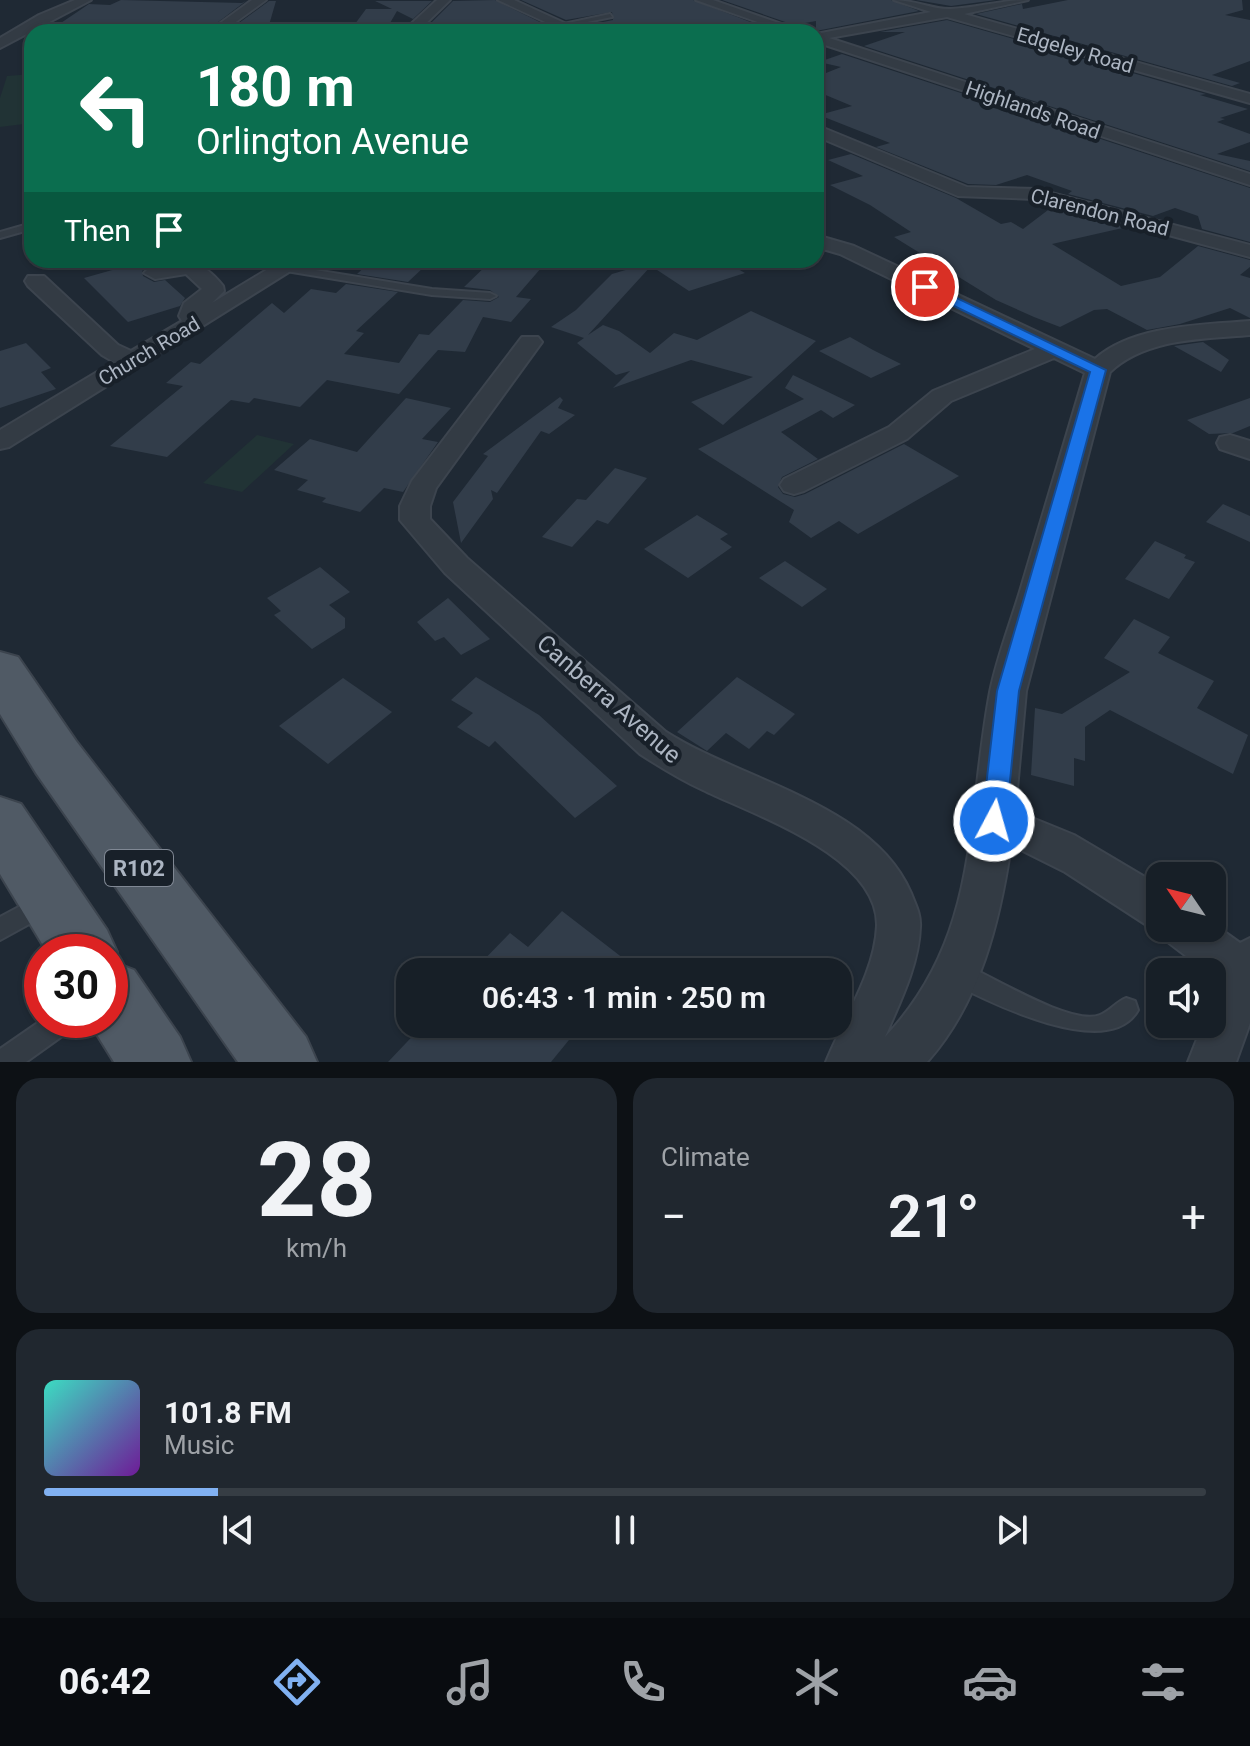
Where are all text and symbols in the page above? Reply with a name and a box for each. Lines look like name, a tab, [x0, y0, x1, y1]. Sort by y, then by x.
street label: Edgeley Road	[1014, 22, 1136, 78]
text: 180 m	[196, 54, 355, 120]
icon: left	[64, 56, 168, 160]
street label: Highlands Road	[963, 76, 1103, 144]
text: Orlington Avenue	[196, 121, 469, 163]
street label: Clarendon Road	[1028, 183, 1172, 241]
icon: arrive	[147, 208, 191, 252]
text: Then	[64, 213, 131, 248]
pin	[891, 253, 959, 321]
icon: arrive	[903, 265, 947, 309]
street label: Church Road	[94, 311, 204, 391]
street label: Canberra Avenue	[531, 629, 687, 769]
position arrow	[952, 779, 1036, 863]
road number: R102	[105, 850, 173, 886]
north arrow	[1146, 862, 1226, 942]
map controls	[1146, 862, 1226, 1038]
speed limit sign: 30	[24, 934, 128, 1038]
button: sound	[1146, 958, 1226, 1038]
text: 06:43 · 1 min · 250 m	[482, 980, 766, 1015]
text: 28	[257, 1120, 376, 1241]
text: Climate	[661, 1142, 750, 1172]
text: 21°	[888, 1181, 979, 1252]
text: −	[661, 1191, 686, 1243]
text: +	[1181, 1191, 1206, 1243]
text: km/h	[286, 1233, 347, 1263]
text: 101.8 FM	[164, 1395, 292, 1430]
text: Music	[164, 1430, 234, 1460]
icon: previous	[216, 1508, 260, 1552]
icon: pause	[603, 1508, 647, 1552]
icon: next	[990, 1508, 1034, 1552]
icon: directions	[269, 1654, 325, 1710]
icon: music	[442, 1654, 498, 1710]
icon: phone	[615, 1654, 671, 1710]
icon: climate	[789, 1654, 845, 1710]
icon: car	[962, 1654, 1018, 1710]
icon: filters	[1135, 1654, 1191, 1710]
text: 06:42	[59, 1661, 151, 1703]

